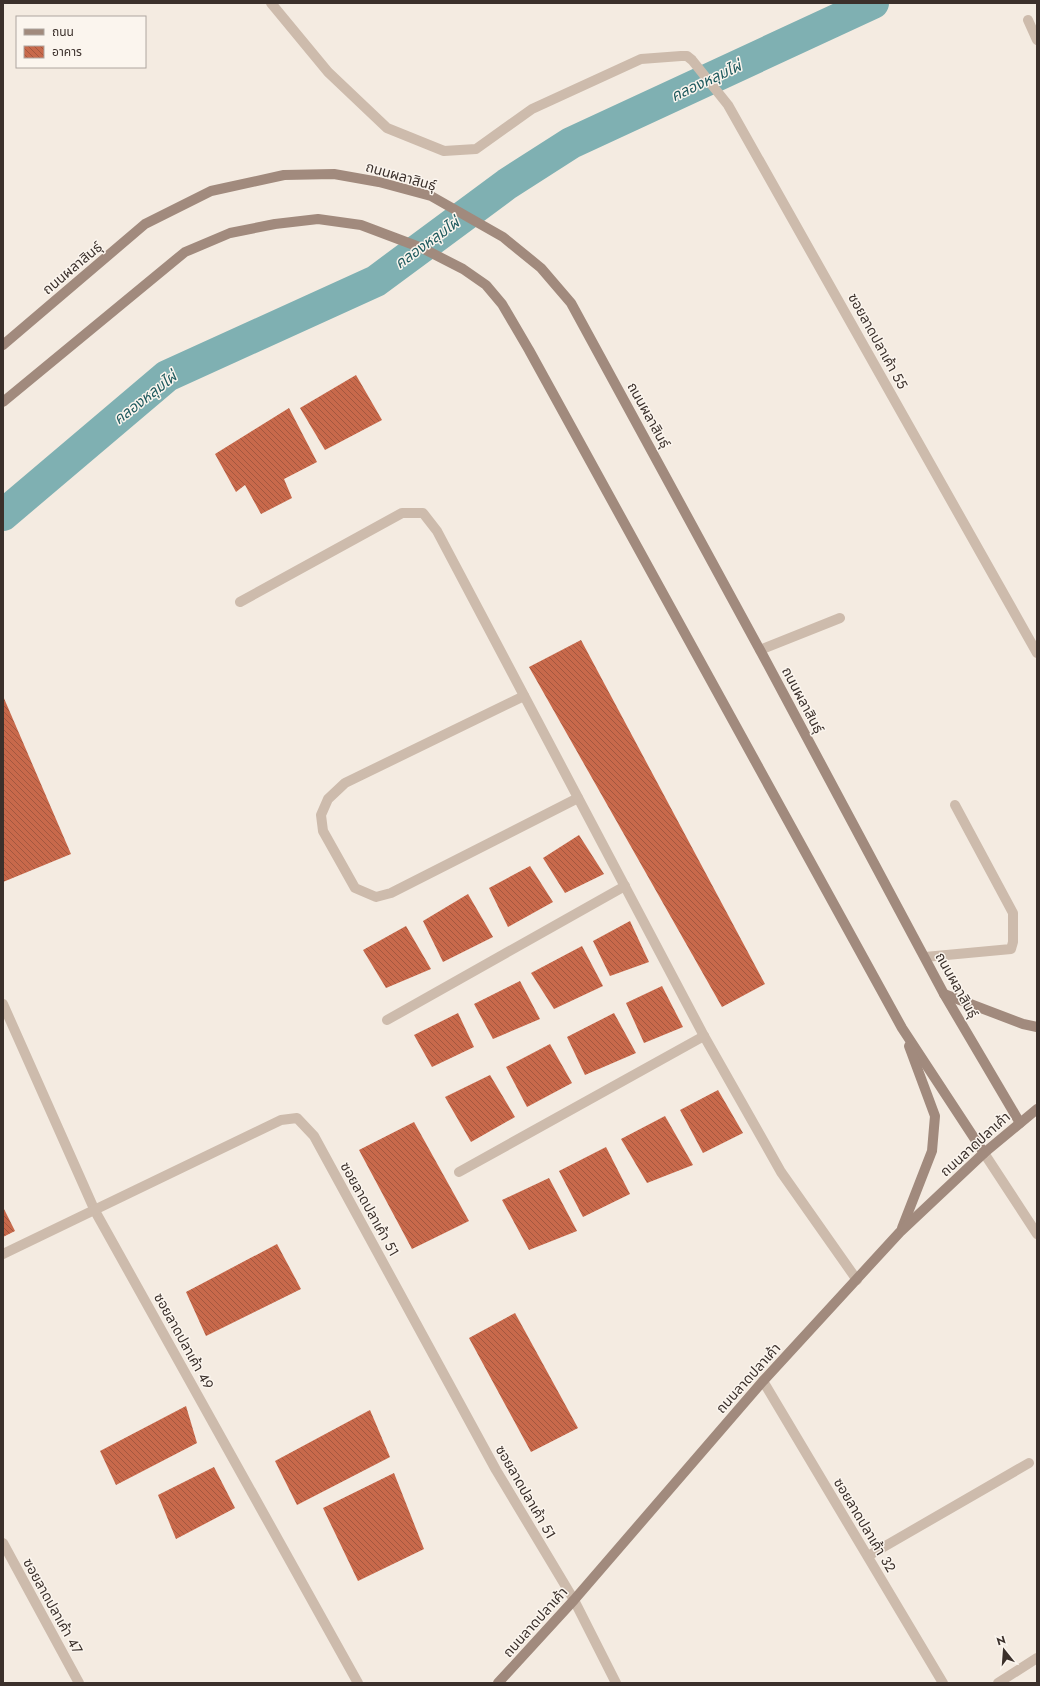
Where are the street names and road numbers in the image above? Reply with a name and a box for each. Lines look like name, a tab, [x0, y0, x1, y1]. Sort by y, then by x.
street label: ถนนผลาสินธุ์	[363, 156, 439, 196]
street label: ถนนผลาสินธุ์	[38, 237, 106, 299]
street label: ซอยลาดปลาเค้า 55	[843, 289, 913, 393]
street label: ถนนผลาสินธุ์	[623, 378, 675, 452]
street label: ถนนผลาสินธุ์	[777, 663, 829, 737]
street label: ถนนผลาสินธุ์	[931, 948, 983, 1022]
street label: ถนนลาดปลาเค้า	[935, 1107, 1015, 1181]
street label: ซอยลาดปลาเค้า 51	[336, 1158, 404, 1260]
street label: ซอยลาดปลาเค้า 49	[149, 1289, 219, 1393]
street label: ถนนลาดปลาเค้า	[711, 1338, 785, 1418]
street label: ซอยลาดปลาเค้า 51	[491, 1441, 561, 1543]
street label: ซอยลาดปลาเค้า 32	[829, 1474, 901, 1576]
street label: ซอยลาดปลาเค้า 47	[18, 1555, 88, 1658]
street label: ถนนลาดปลาเค้า	[498, 1582, 572, 1662]

